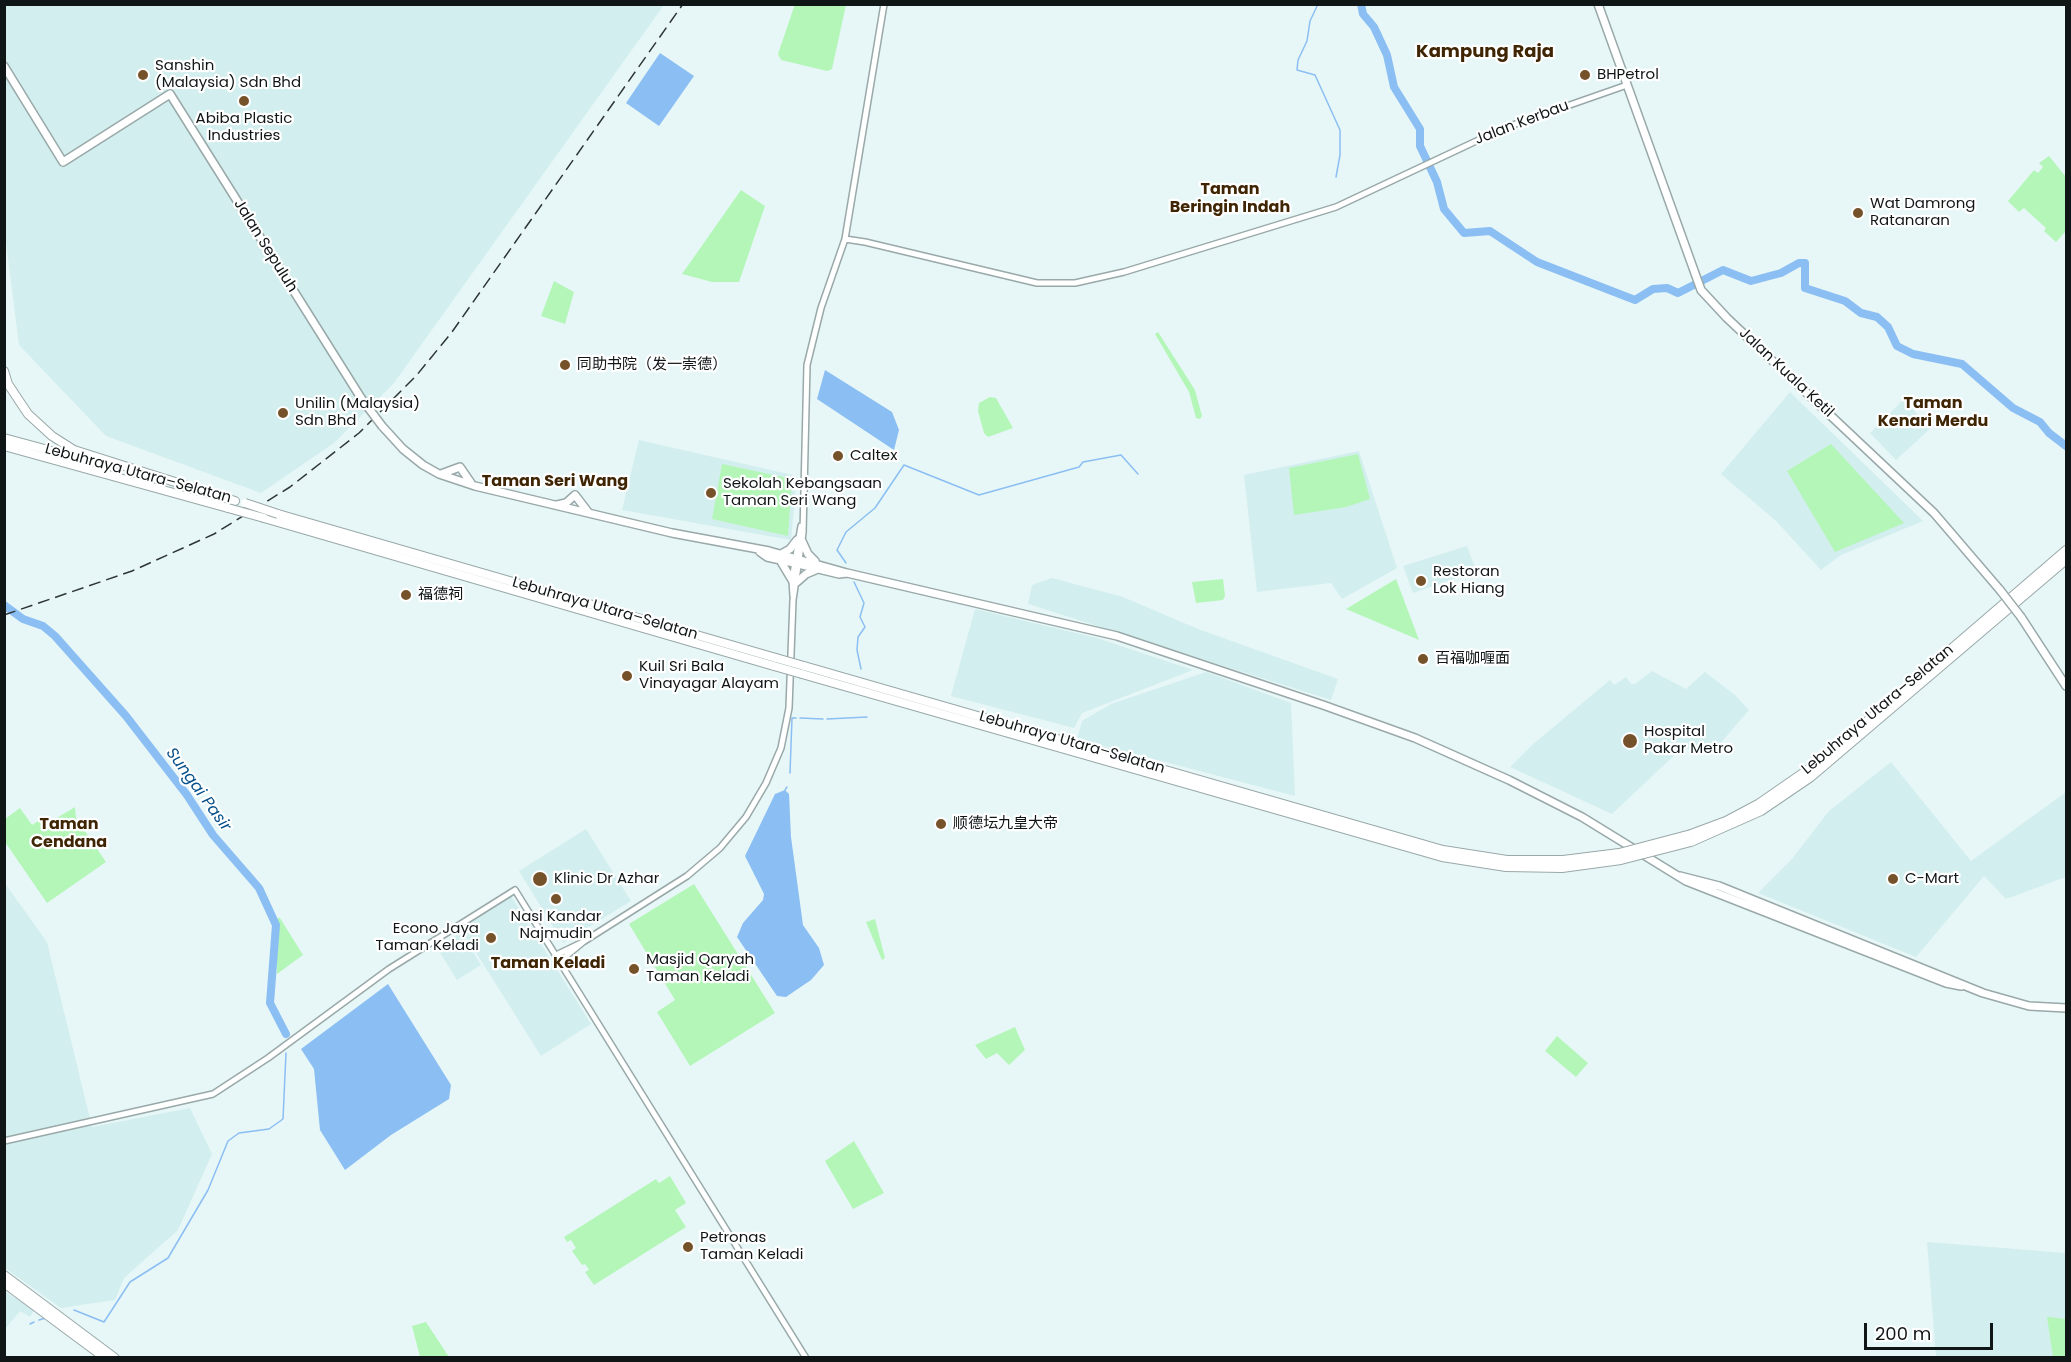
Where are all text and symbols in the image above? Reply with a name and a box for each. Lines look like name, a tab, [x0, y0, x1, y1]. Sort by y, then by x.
district label: Kampung Raja	[1416, 41, 1554, 63]
place label: Sanshin (Malaysia) Sdn Bhd	[155, 57, 301, 92]
place label: BHPetrol	[1597, 66, 1659, 84]
marker: Sanshin (Malaysia) Sdn Bhd	[136, 68, 150, 82]
marker: BHPetrol	[1578, 68, 1592, 82]
marker: Abiba Plastic Industries	[237, 94, 251, 108]
street label: Jalan Kerbau	[1472, 97, 1572, 149]
place label: Abiba Plastic Industries	[196, 110, 292, 145]
district label: Taman Beringin Indah	[1170, 180, 1290, 218]
place label: Wat Damrong Ratanaran	[1870, 195, 1975, 230]
street label: Jalan Sepuluh	[229, 196, 301, 296]
marker: Wat Damrong Ratanaran	[1851, 206, 1865, 220]
street label: Jalan Kuala Ketil	[1735, 324, 1837, 422]
place label: 同助书院（发一崇德）	[577, 356, 727, 374]
marker: 同助书院（发一崇德）	[558, 358, 572, 372]
district label: Taman Kenari Merdu	[1878, 394, 1988, 432]
place label: Unilin (Malaysia) Sdn Bhd	[295, 395, 420, 430]
marker: Unilin (Malaysia) Sdn Bhd	[276, 406, 290, 420]
street label: Lebuhraya Utara–Selatan	[43, 440, 233, 508]
place label: Caltex	[850, 447, 897, 465]
marker: Caltex	[831, 449, 845, 463]
district label: Taman Seri Wang	[482, 472, 628, 492]
place label: Sekolah Kebangsaan Taman Seri Wang	[723, 475, 882, 510]
marker: Sekolah Kebangsaan Taman Seri Wang	[704, 486, 718, 500]
place label: Restoran Lok Hiang	[1433, 563, 1505, 598]
street label: Lebuhraya Utara–Selatan	[510, 574, 700, 644]
marker: Restoran Lok Hiang	[1414, 574, 1428, 588]
place label: 福德祠	[418, 586, 463, 604]
marker: 福德祠	[399, 588, 413, 602]
street label: Lebuhraya Utara–Selatan	[1799, 641, 1957, 779]
place label: 百福咖喱面	[1435, 650, 1510, 668]
marker: 百福咖喱面	[1416, 652, 1430, 666]
place label: Kuil Sri Bala Vinayagar Alayam	[639, 658, 779, 693]
marker: Kuil Sri Bala Vinayagar Alayam	[620, 669, 634, 683]
street label: Lebuhraya Utara–Selatan	[977, 708, 1167, 778]
place label: Hospital Pakar Metro	[1644, 723, 1733, 758]
marker: Hospital Pakar Metro	[1621, 732, 1639, 750]
water label: Sungai Pasir	[161, 745, 235, 835]
district label: Taman Cendana	[31, 815, 107, 853]
place label: 顺德坛九皇大帝	[953, 815, 1058, 833]
marker: 顺德坛九皇大帝	[934, 817, 948, 831]
marker: Klinic Dr Azhar	[531, 870, 549, 888]
place label: Klinic Dr Azhar	[554, 870, 659, 888]
place label: C-Mart	[1905, 870, 1959, 888]
marker: C-Mart	[1886, 872, 1900, 886]
marker: Nasi Kandar Najmudin	[549, 892, 563, 906]
place label: Nasi Kandar Najmudin	[511, 908, 601, 943]
place label: Econo Jaya Taman Keladi	[376, 920, 479, 955]
marker: Econo Jaya Taman Keladi	[484, 931, 498, 945]
place label: Masjid Qaryah Taman Keladi	[646, 951, 754, 986]
district label: Taman Keladi	[491, 954, 605, 974]
marker: Masjid Qaryah Taman Keladi	[627, 962, 641, 976]
place label: Petronas Taman Keladi	[700, 1229, 803, 1264]
marker: Petronas Taman Keladi	[681, 1240, 695, 1254]
scale bar	[1867, 1311, 1996, 1349]
text: 200 m	[1875, 1321, 1931, 1346]

